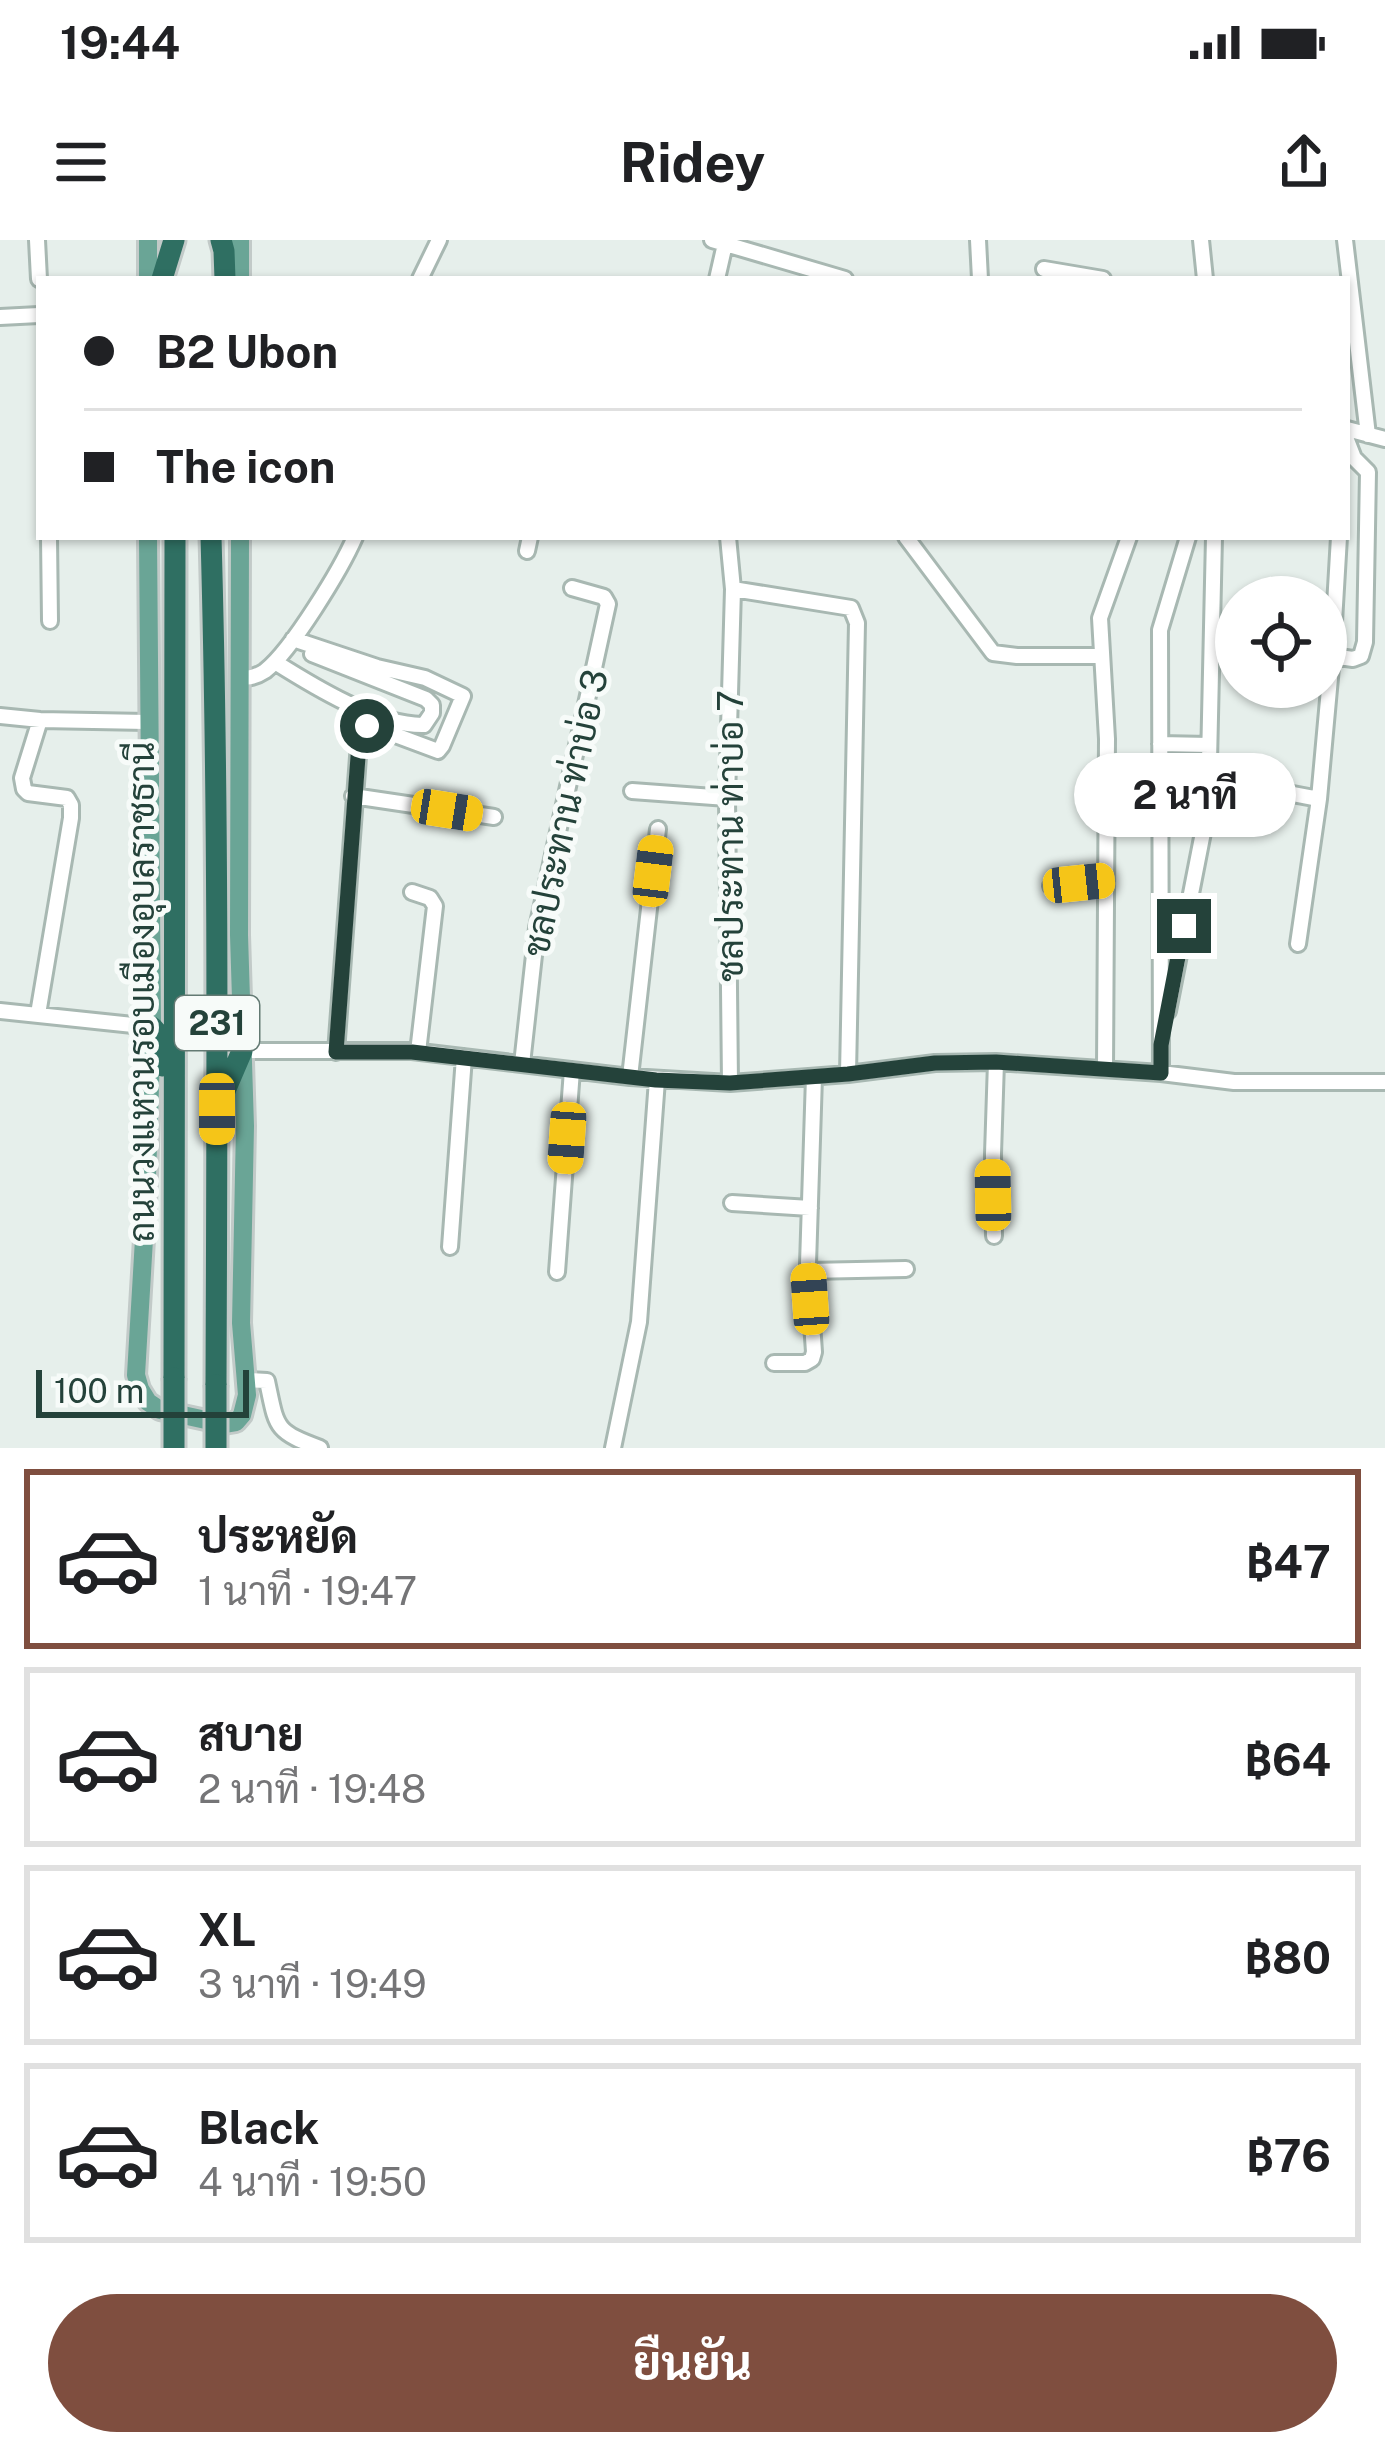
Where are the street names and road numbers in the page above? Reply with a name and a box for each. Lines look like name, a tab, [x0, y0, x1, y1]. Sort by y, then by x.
street label: ชลประทาน ท่าบ่อ 3	[514, 666, 616, 960]
street label: ชลประทาน ท่าบ่อ 7	[709, 690, 751, 982]
street label: ถนนวงแหวนรอบเมืองอุบลราชธานี	[119, 741, 166, 1243]
road number: 231	[175, 996, 259, 1050]

